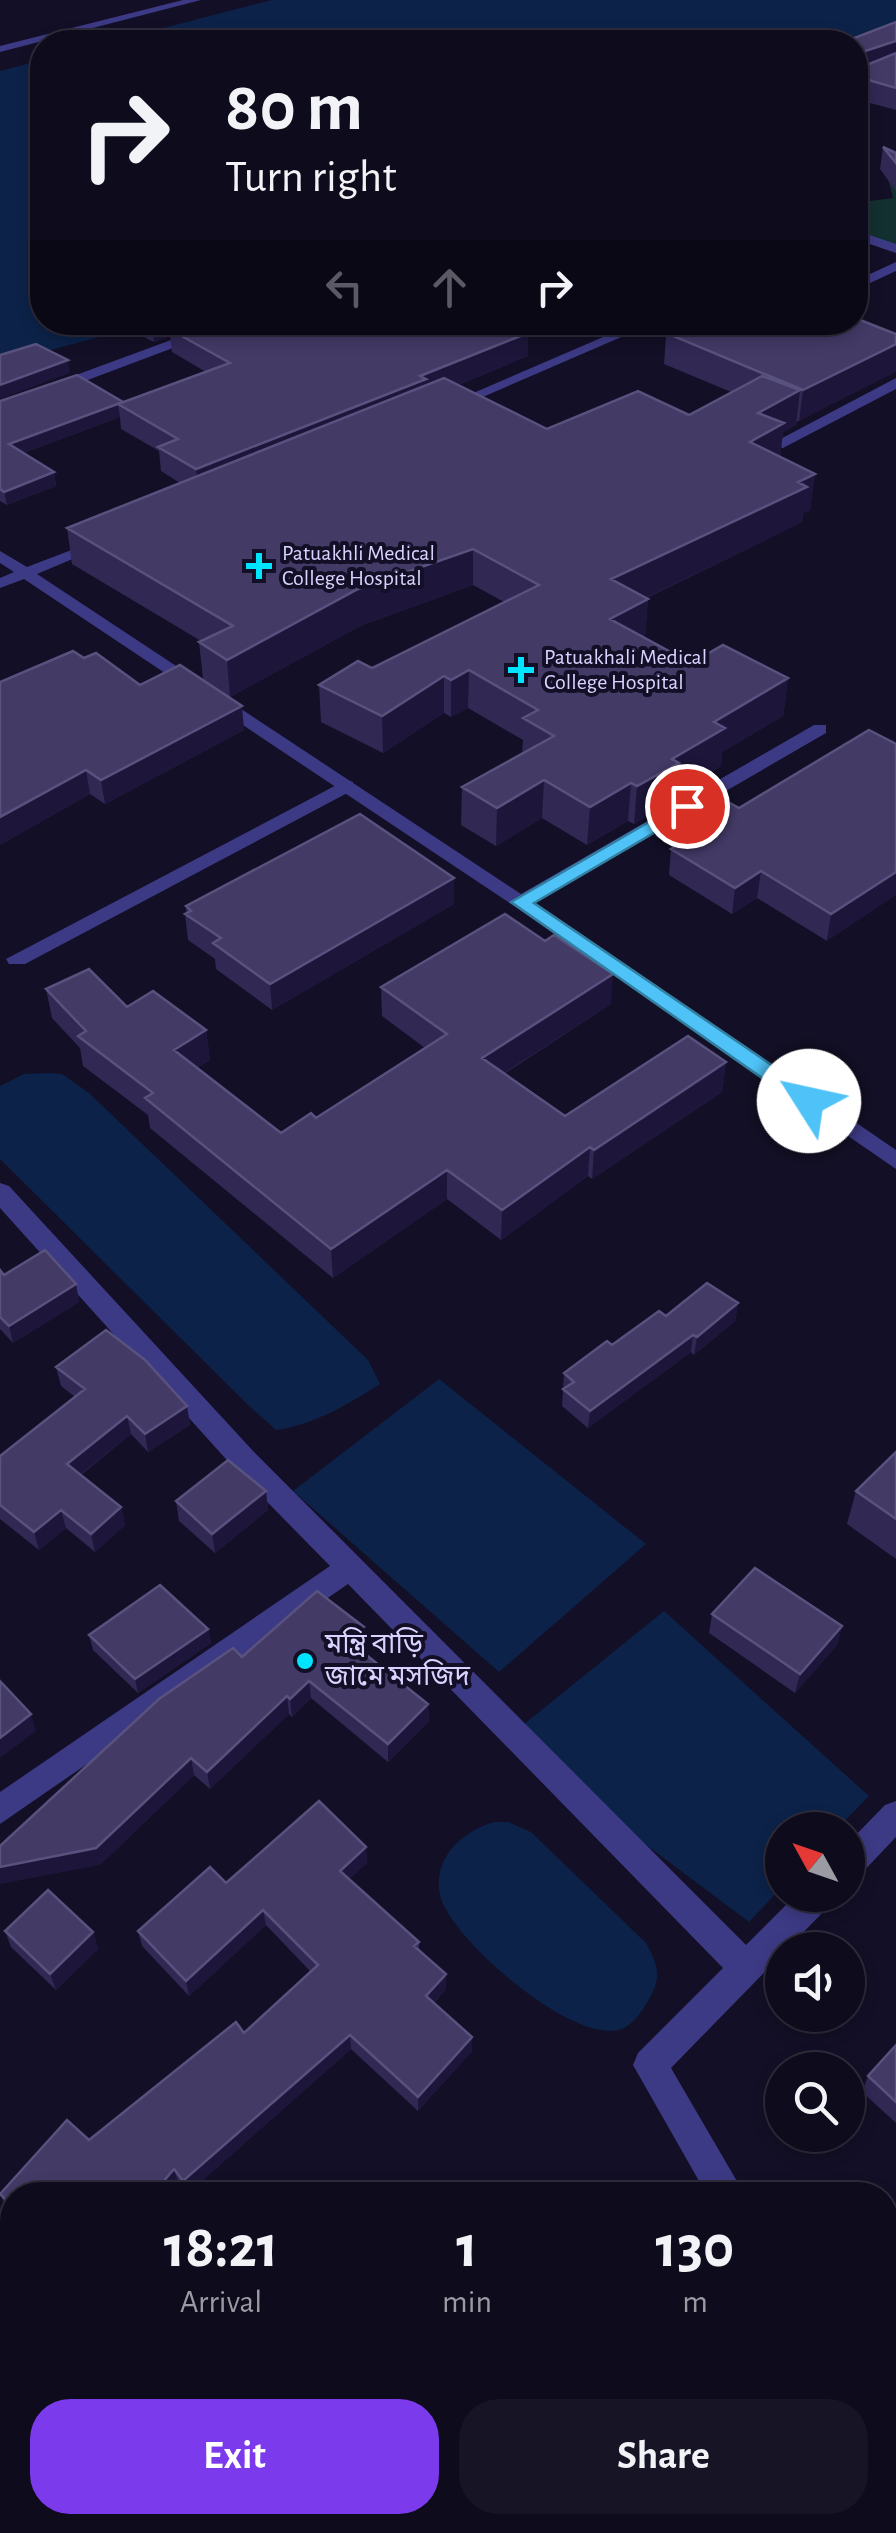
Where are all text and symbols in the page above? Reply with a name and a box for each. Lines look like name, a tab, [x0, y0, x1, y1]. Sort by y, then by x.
icon: right	[60, 70, 190, 200]
text: 80 m	[225, 73, 363, 143]
text: Turn right	[225, 155, 397, 200]
icon: left	[317, 260, 372, 315]
icon: ahead	[422, 260, 477, 315]
icon: right	[527, 260, 582, 315]
place label: Patuakhli Medical College Hospital	[282, 542, 435, 589]
marker: Patuakhli Medical College Hospital	[246, 553, 272, 579]
place label: Patuakhali Medical College Hospital	[544, 646, 707, 693]
marker: Patuakhali Medical College Hospital	[508, 657, 534, 683]
pin	[645, 764, 730, 849]
icon: arrive	[660, 779, 715, 834]
position arrow	[757, 1049, 861, 1153]
place label: মন্ত্রি বাড়ি জামে মসজিদ	[324, 1627, 471, 1691]
marker: মন্ত্রি বাড়ি জামে মসজিদ	[294, 1650, 316, 1672]
north arrow	[765, 1812, 865, 1912]
map controls	[765, 1812, 865, 2152]
button: sound	[765, 1932, 865, 2032]
button: search	[765, 2052, 865, 2152]
text: 18:21	[164, 2218, 278, 2278]
text: 1	[456, 2218, 478, 2278]
text: 130	[656, 2218, 734, 2278]
text: Arrival	[180, 2286, 262, 2318]
text: min	[442, 2286, 492, 2318]
text: m	[682, 2286, 708, 2318]
button: Exit	[30, 2399, 439, 2514]
button: Share	[459, 2399, 868, 2514]

